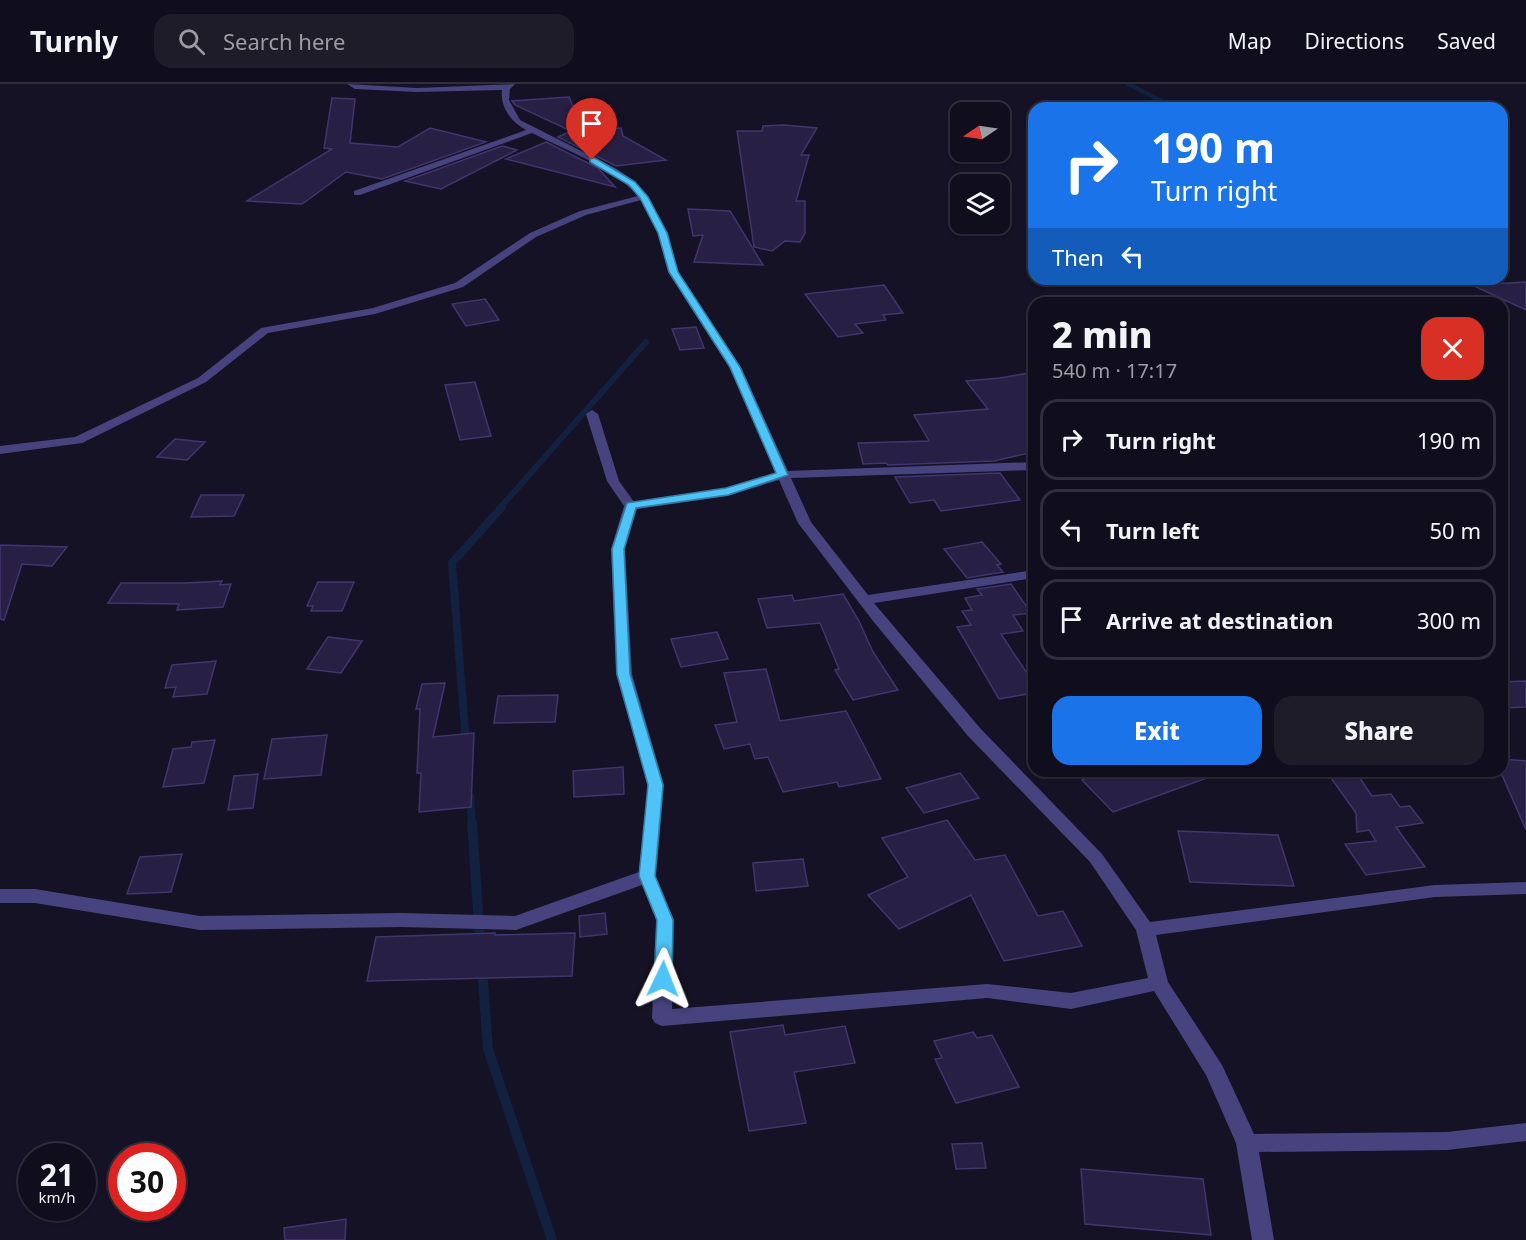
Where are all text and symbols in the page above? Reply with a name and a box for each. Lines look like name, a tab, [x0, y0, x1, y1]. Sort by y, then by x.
search box	[154, 14, 574, 68]
text: Turnly	[30, 22, 118, 60]
icon: search	[175, 25, 208, 58]
text: Search here	[223, 26, 345, 56]
text: Map	[1228, 27, 1272, 55]
text: Directions	[1305, 27, 1404, 55]
text: Saved	[1437, 27, 1496, 55]
pin	[566, 98, 617, 160]
north arrow	[950, 102, 1010, 162]
map controls	[950, 102, 1010, 234]
icon: arrive	[575, 107, 608, 140]
text: 190 m	[1151, 118, 1275, 175]
icon: right	[1052, 126, 1130, 204]
text: Turn right	[1151, 172, 1277, 209]
button: layers	[950, 174, 1010, 234]
icon: left	[1116, 240, 1149, 273]
text: Then	[1052, 242, 1104, 272]
text: 2 min	[1052, 310, 1153, 359]
button: close	[1421, 317, 1484, 380]
text: 540 m · 17:17	[1052, 357, 1177, 384]
icon: right	[1055, 423, 1088, 456]
text: Turn right	[1106, 425, 1216, 455]
text: 190 m	[1417, 425, 1481, 455]
icon: left	[1055, 513, 1088, 546]
text: Turn left	[1106, 515, 1200, 545]
text: 50 m	[1430, 515, 1481, 545]
icon: arrive	[1055, 603, 1088, 636]
text: Arrive at destination	[1106, 605, 1333, 635]
text: 300 m	[1417, 605, 1481, 635]
button: Exit	[1052, 696, 1262, 765]
button: Share	[1274, 696, 1484, 765]
position arrow	[631, 947, 695, 1011]
speed limit sign: 30	[108, 1143, 186, 1221]
text: 21	[40, 1154, 74, 1195]
text: km/h	[39, 1187, 75, 1207]

